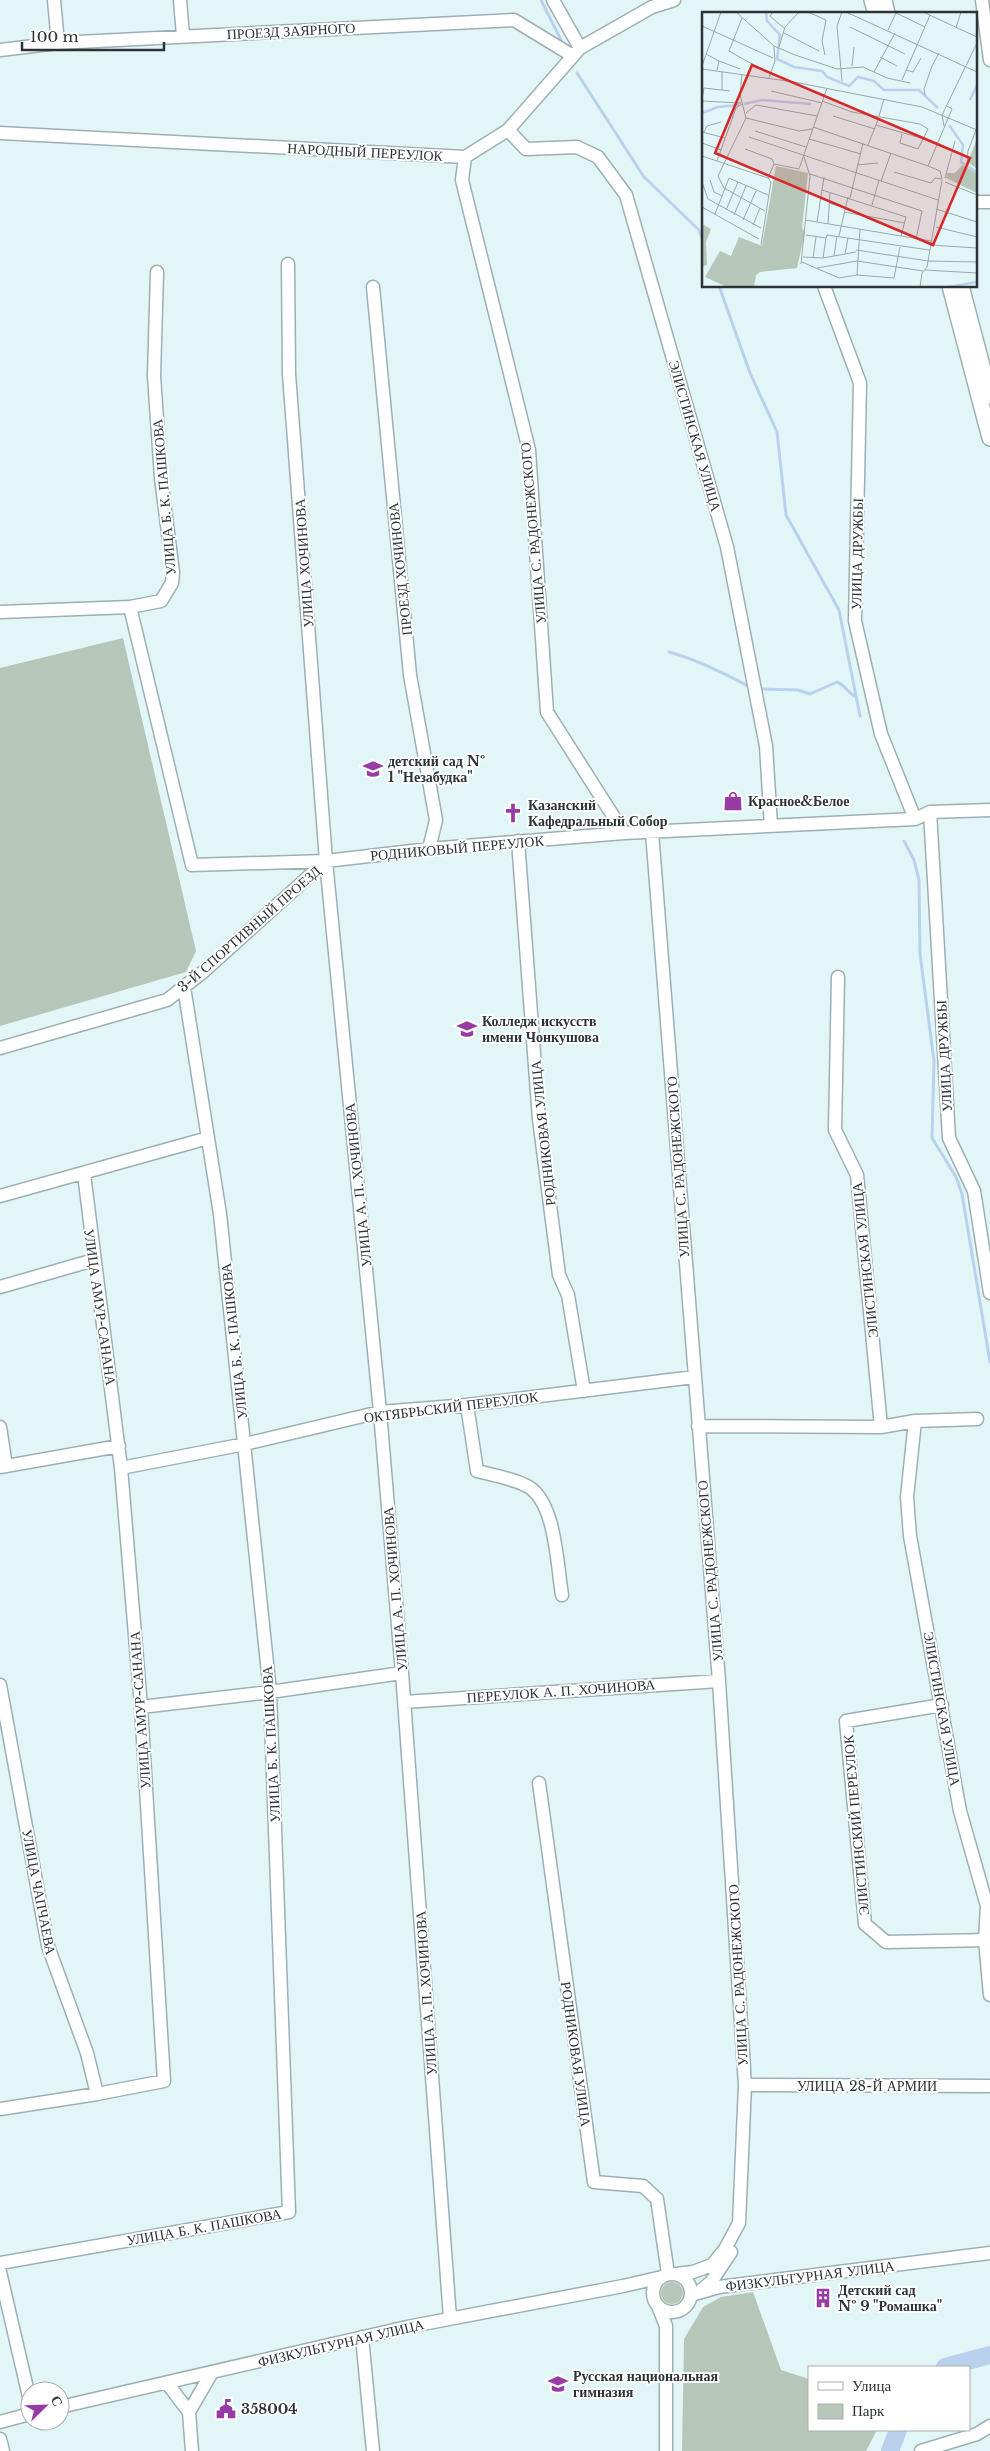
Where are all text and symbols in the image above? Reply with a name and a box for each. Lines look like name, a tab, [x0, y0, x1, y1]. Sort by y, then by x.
inset map	[702, 12, 978, 288]
street label: ПРОЕЗД ЗАЯРНОГО	[226, 19, 356, 43]
scale bar	[22, 20, 165, 52]
text: 100 m	[30, 27, 79, 46]
street label: НАРОДНЫЙ ПЕРЕУЛОК	[287, 139, 444, 165]
street label: ЭЛИСТИНСКАЯ УЛИЦА	[665, 358, 725, 514]
street label: УЛИЦА Б. К. ПАШКОВА	[148, 417, 180, 576]
street label: УЛИЦА С. РАДОНЕЖСКОГО	[516, 441, 550, 625]
street label: УЛИЦА ХОЧИНОВА	[290, 497, 317, 628]
street label: УЛИЦА ДРУЖБЫ	[847, 498, 867, 610]
street label: ПРОЕЗД ХОЧИНОВА	[384, 501, 416, 636]
place label: детский сад № 1 "Незабудка"	[388, 752, 485, 786]
school or university icon: детский сад № 1 "Незабудка"	[362, 758, 384, 780]
shop icon: Красное&Белое	[722, 790, 744, 812]
place label: Красное&Белое	[748, 792, 849, 810]
place label: Казанский Кафедральный Собор	[528, 796, 668, 830]
church icon: Казанский Кафедральный Собор	[502, 802, 524, 824]
street label: РОДНИКОВЫЙ ПЕРЕУЛОК	[369, 831, 545, 865]
street label: 3-Й СПОРТИВНЫЙ ПРОЕЗД	[174, 862, 325, 996]
street label: УЛИЦА ДРУЖБЫ	[932, 1000, 956, 1112]
place label: Колледж искусств имени Чонкушова	[482, 1012, 599, 1046]
school or university icon: Колледж искусств имени Чонкушова	[456, 1018, 478, 1040]
street label: РОДНИКОВАЯ УЛИЦА	[526, 1058, 560, 1207]
street label: УЛИЦА С. РАДОНЕЖСКОГО	[663, 1076, 693, 1258]
street label: УЛИЦА А. П. ХОЧИНОВА	[340, 1101, 376, 1268]
street label: ЭЛИСТИНСКАЯ УЛИЦА	[848, 1180, 882, 1339]
street label: УЛИЦА АМУР-САНАНА	[80, 1227, 120, 1387]
street label: УЛИЦА Б. К. ПАШКОВА	[217, 1261, 251, 1420]
street label: ОКТЯБРЬСКИЙ ПЕРЕУЛОК	[363, 1387, 540, 1427]
street label: УЛИЦА С. РАДОНЕЖСКОГО	[693, 1479, 727, 1663]
street label: УЛИЦА А. П. ХОЧИНОВА	[379, 1505, 411, 1672]
street label: УЛИЦА АМУР-САНАНА	[125, 1630, 154, 1789]
street label: ЭЛИСТИНСКАЯ УЛИЦА	[920, 1630, 965, 1788]
street label: УЛИЦА Б. К. ПАШКОВА	[258, 1664, 284, 1823]
street label: ПЕРЕУЛОК А. П. ХОЧИНОВА	[466, 1675, 657, 1707]
street label: ЭЛИСТИНСКИЙ ПЕРЕУЛОК	[839, 1733, 873, 1916]
street label: УЛИЦА ЧАПЧАЕВА	[18, 1828, 60, 1957]
street label: УЛИЦА С. РАДОНЕЖСКОГО	[724, 1884, 752, 2066]
street label: УЛИЦА А. П. ХОЧИНОВА	[411, 1909, 441, 2076]
street label: РОДНИКОВАЯ УЛИЦА	[557, 1980, 595, 2129]
street label: УЛИЦА 28-Й АРМИИ	[797, 2077, 937, 2095]
street label: УЛИЦА Б. К. ПАШКОВА	[125, 2204, 284, 2249]
street label: ФИЗКУЛЬТУРНАЯ УЛИЦА	[725, 2257, 896, 2295]
place label: Детский сад № 9 "Ромашка"	[838, 2281, 942, 2315]
building icon: Детский сад № 9 "Ромашка"	[812, 2287, 834, 2309]
street label: ФИЗКУЛЬТУРНАЯ УЛИЦА	[256, 2315, 427, 2371]
legend	[808, 2366, 970, 2431]
place label: Русская национальная гимназия	[573, 2367, 718, 2401]
school or university icon: Русская национальная гимназия	[547, 2373, 569, 2395]
text: Улица	[852, 2376, 891, 2395]
north arrow	[20, 2381, 70, 2431]
text: С	[47, 2393, 67, 2409]
public building icon: 358004	[215, 2398, 237, 2420]
place label: 358004	[241, 2400, 298, 2418]
text: Парк	[852, 2401, 885, 2420]

